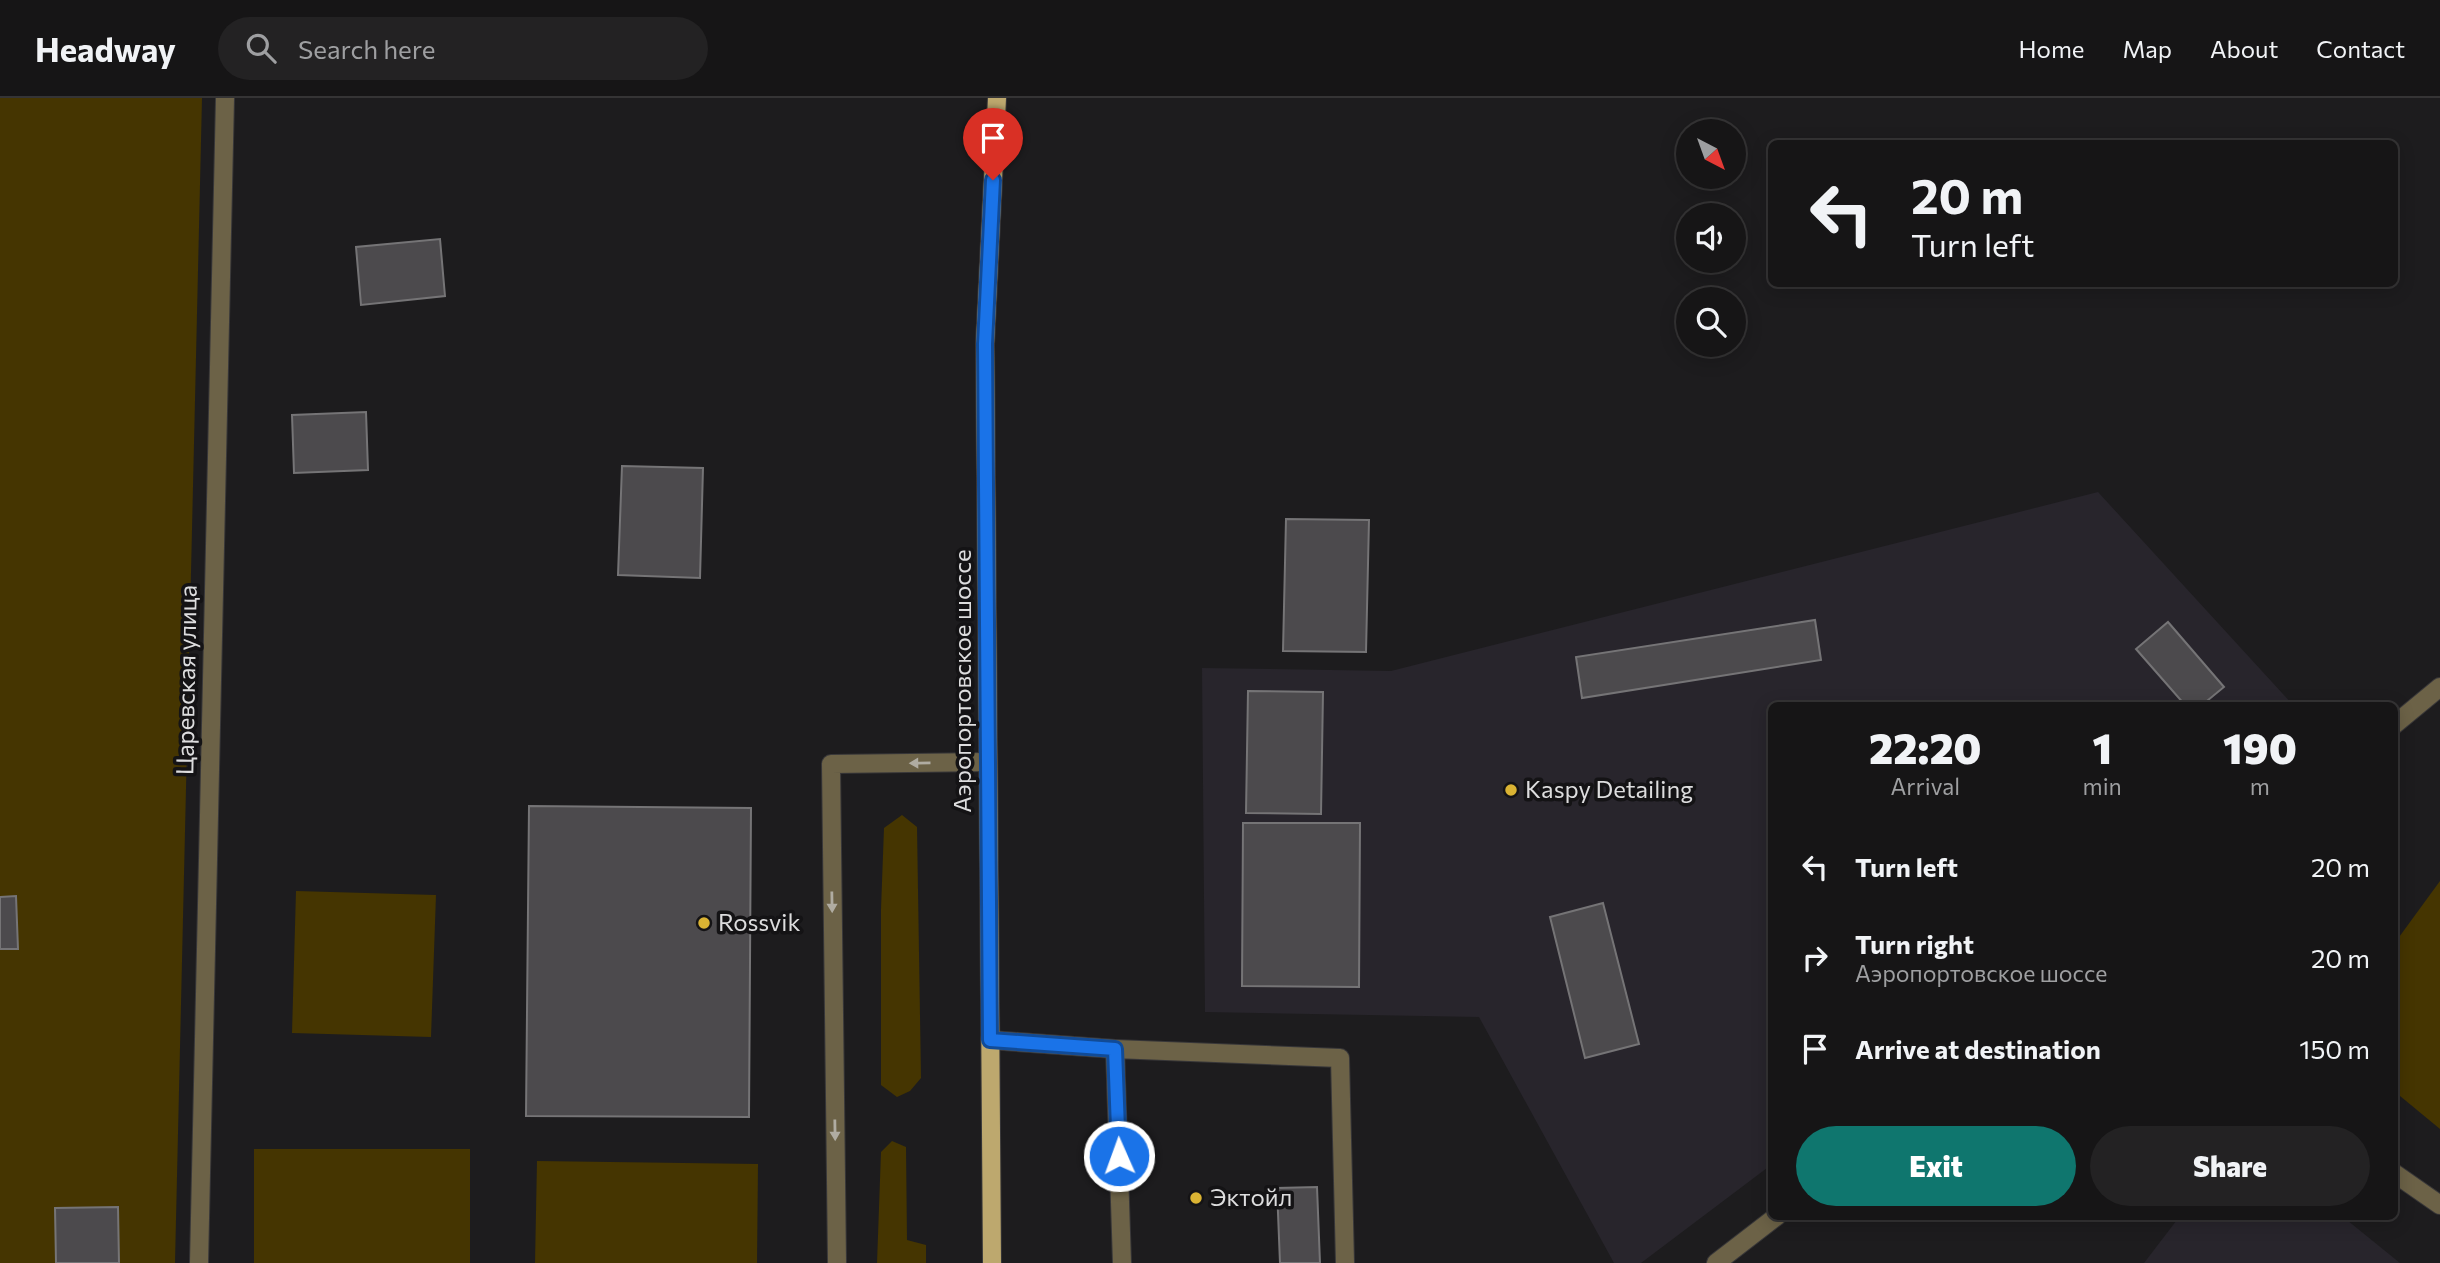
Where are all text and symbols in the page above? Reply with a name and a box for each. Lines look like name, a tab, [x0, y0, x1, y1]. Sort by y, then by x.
search box	[218, 17, 708, 80]
text: Headway	[35, 28, 176, 69]
icon: search	[242, 29, 280, 67]
text: Search here	[298, 33, 436, 64]
text: Home	[2019, 34, 2085, 63]
text: Map	[2123, 34, 2172, 63]
text: About	[2210, 34, 2278, 63]
text: Contact	[2316, 34, 2405, 63]
pin	[963, 108, 1023, 180]
icon: arrive	[974, 119, 1012, 157]
north arrow	[1676, 119, 1746, 189]
map controls	[1676, 119, 1746, 357]
text: 20 m	[1911, 164, 2023, 224]
icon: left	[1796, 168, 1887, 259]
button: sound	[1676, 203, 1746, 273]
text: Turn left	[1911, 224, 2035, 264]
button: search	[1676, 287, 1746, 357]
street label: Аэропортовское шоссе	[947, 549, 976, 813]
street label: Царевская улица	[169, 585, 202, 775]
text: 22:20	[1869, 721, 1982, 773]
text: 1	[2092, 721, 2112, 773]
text: 190	[2223, 721, 2297, 773]
one-way arrow	[909, 757, 931, 769]
text: Arrival	[1891, 772, 1960, 800]
text: min	[2083, 772, 2122, 800]
text: m	[2250, 772, 2270, 800]
place label: Kaspy Detailing	[1525, 774, 1693, 803]
marker: Kaspy Detailing	[1503, 782, 1519, 798]
icon: left	[1796, 848, 1834, 886]
text: Turn left	[1855, 851, 1958, 882]
text: 20 m	[2311, 851, 2370, 882]
one-way arrow	[827, 892, 838, 914]
place label: Rossvik	[718, 907, 800, 936]
marker: Rossvik	[696, 915, 712, 931]
text: Turn right	[1855, 928, 1974, 959]
icon: right	[1796, 939, 1834, 977]
text: 20 m	[2311, 942, 2370, 973]
text: Аэропортовское шоссе	[1855, 959, 2107, 987]
icon: arrive	[1796, 1030, 1834, 1068]
text: Arrive at destination	[1855, 1033, 2101, 1064]
text: 150 m	[2299, 1033, 2370, 1064]
one-way arrow	[829, 1119, 841, 1141]
position arrow	[1082, 1119, 1156, 1193]
button: Exit	[1796, 1126, 2076, 1206]
button: Share	[2090, 1126, 2370, 1206]
place label: Эктойл	[1210, 1182, 1292, 1211]
marker: Эктойл	[1188, 1190, 1204, 1206]

